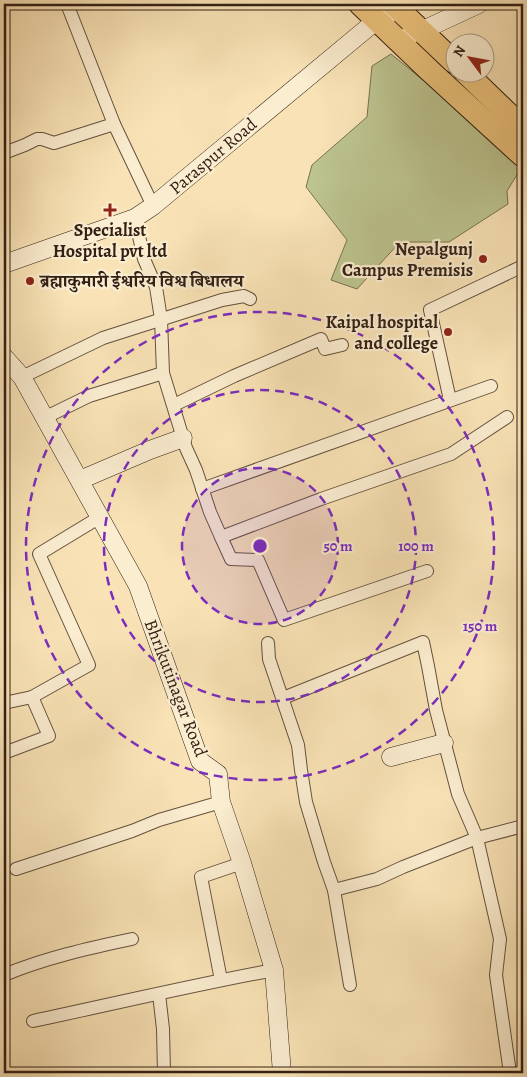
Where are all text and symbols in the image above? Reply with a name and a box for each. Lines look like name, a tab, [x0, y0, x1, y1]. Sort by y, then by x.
north arrow	[444, 32, 494, 82]
text: N	[449, 42, 470, 61]
street label: Paraspur Road	[164, 112, 262, 200]
marker: Specialist Hospital pvt ltd	[103, 203, 117, 217]
place label: Specialist Hospital pvt ltd	[53, 218, 168, 263]
place label: Nepalgunj Campus Premisis	[342, 237, 473, 282]
marker: Nepalgunj Campus Premisis	[477, 253, 489, 265]
place label: ब्रह्माकुमारी ईश्वरिय विश्व बिधालय	[38, 269, 245, 293]
marker: ब्रह्माकुमारी ईश्वरिय विश्व बिधालय	[24, 275, 36, 287]
place label: Kaipal hospital and college	[325, 310, 438, 355]
marker: Kaipal hospital and college	[442, 326, 454, 338]
text: 50 m	[323, 536, 353, 556]
text: 100 m	[398, 536, 434, 556]
centre of rings	[251, 537, 269, 555]
street label: Bhrikutinagar Road	[139, 616, 213, 760]
text: 150 m	[463, 616, 498, 636]

